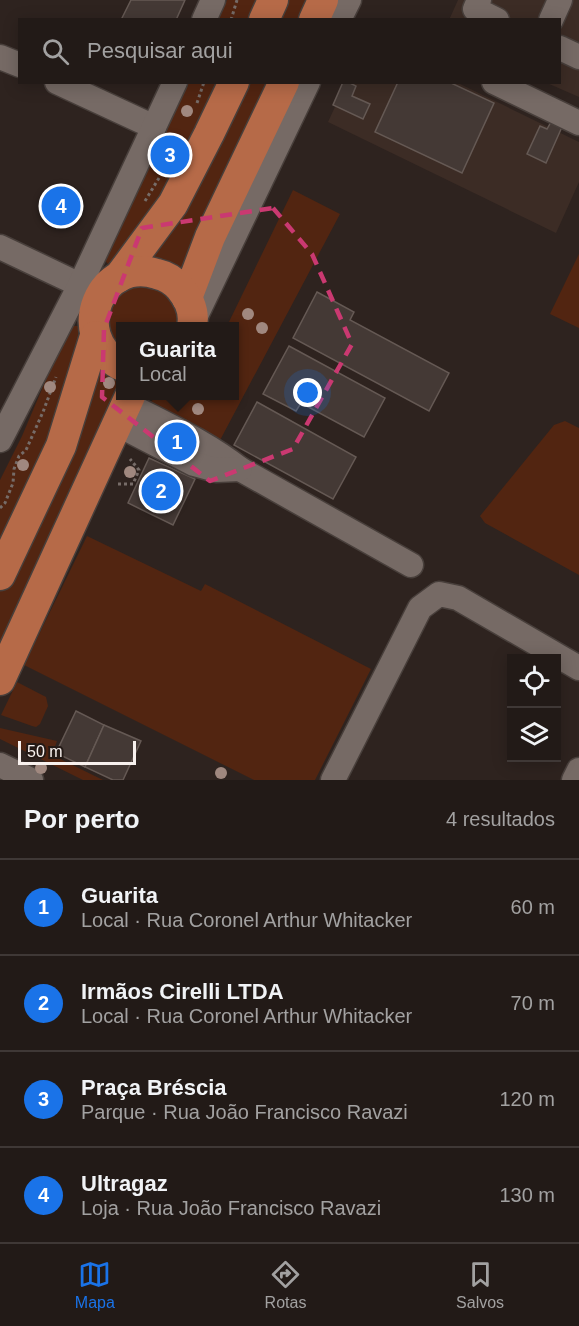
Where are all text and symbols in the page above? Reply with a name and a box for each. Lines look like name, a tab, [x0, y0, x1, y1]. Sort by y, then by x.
search box	[18, 18, 561, 84]
icon: search	[39, 35, 72, 68]
text: Pesquisar aqui	[87, 38, 233, 63]
pin: 3	[150, 132, 190, 178]
pin: 4	[42, 184, 80, 228]
popup	[116, 322, 239, 400]
text: Guarita	[139, 337, 216, 362]
text: Local	[139, 363, 187, 385]
your location	[293, 378, 322, 407]
pin: 1	[158, 420, 196, 464]
pin: 2	[142, 468, 180, 514]
map controls	[507, 654, 561, 762]
button: locate	[507, 654, 561, 708]
button: layers	[507, 708, 561, 762]
scale bar	[18, 738, 136, 766]
text: 50 m	[27, 743, 63, 760]
text: Por perto	[24, 804, 140, 834]
text: 4 resultados	[446, 808, 555, 830]
text: Guarita	[81, 883, 158, 908]
text: 1	[38, 896, 49, 918]
text: 60 m	[511, 896, 555, 918]
text: Local · Rua Coronel Arthur Whitacker	[81, 909, 412, 931]
text: Irmãos Cirelli LTDA	[81, 979, 284, 1004]
text: 2	[38, 992, 49, 1014]
text: 70 m	[511, 992, 555, 1014]
text: Local · Rua Coronel Arthur Whitacker	[81, 1005, 412, 1027]
text: Praça Bréscia	[81, 1075, 227, 1100]
text: 3	[38, 1088, 49, 1110]
text: 120 m	[499, 1088, 555, 1110]
text: Parque · Rua João Francisco Ravazi	[81, 1101, 408, 1123]
text: Ultragaz	[81, 1171, 168, 1196]
text: 4	[38, 1184, 49, 1206]
text: 130 m	[499, 1184, 555, 1206]
text: Loja · Rua João Francisco Ravazi	[81, 1197, 381, 1219]
tab: Mapa	[75, 1258, 115, 1312]
tab: Rotas	[265, 1258, 306, 1312]
tab: Salvos	[456, 1258, 504, 1312]

